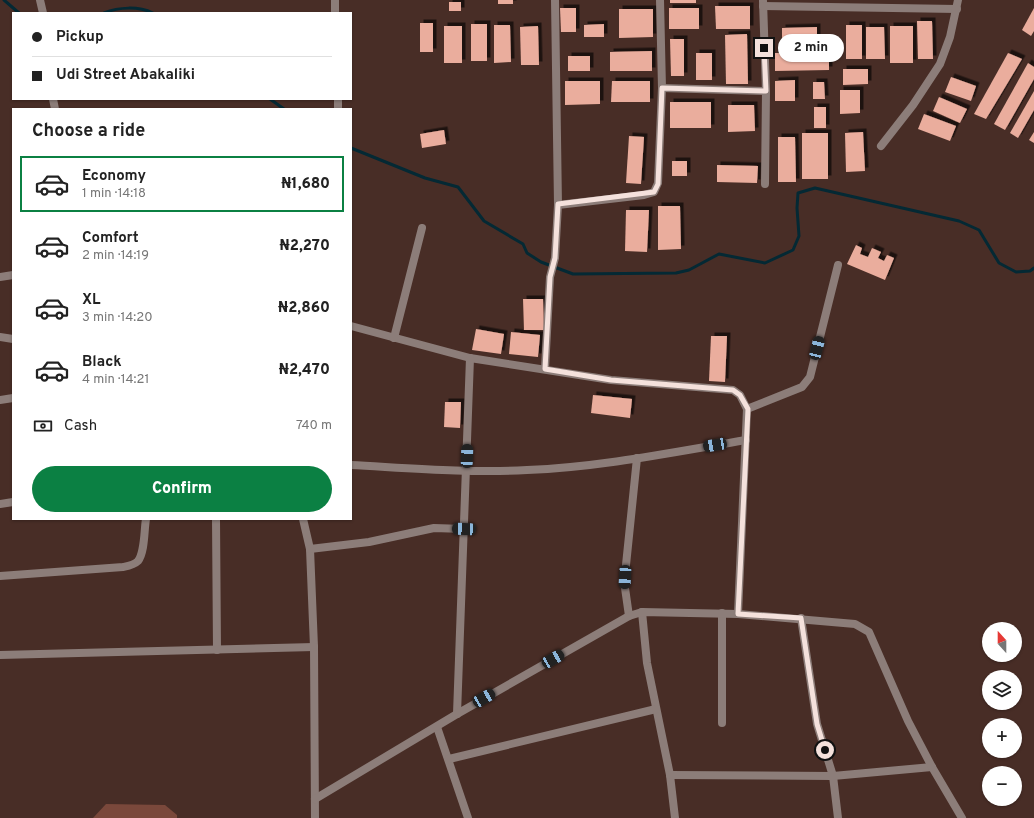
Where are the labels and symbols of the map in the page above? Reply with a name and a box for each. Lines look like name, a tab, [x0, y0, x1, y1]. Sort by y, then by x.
callout: 2 min	[778, 34, 844, 62]
route end	[755, 39, 773, 57]
car	[808, 335, 826, 361]
car	[702, 437, 728, 453]
car	[461, 444, 473, 468]
car	[452, 523, 476, 535]
car	[618, 565, 632, 589]
north arrow	[982, 622, 1022, 662]
car	[540, 648, 566, 670]
car	[471, 687, 497, 709]
route start	[816, 741, 834, 759]

